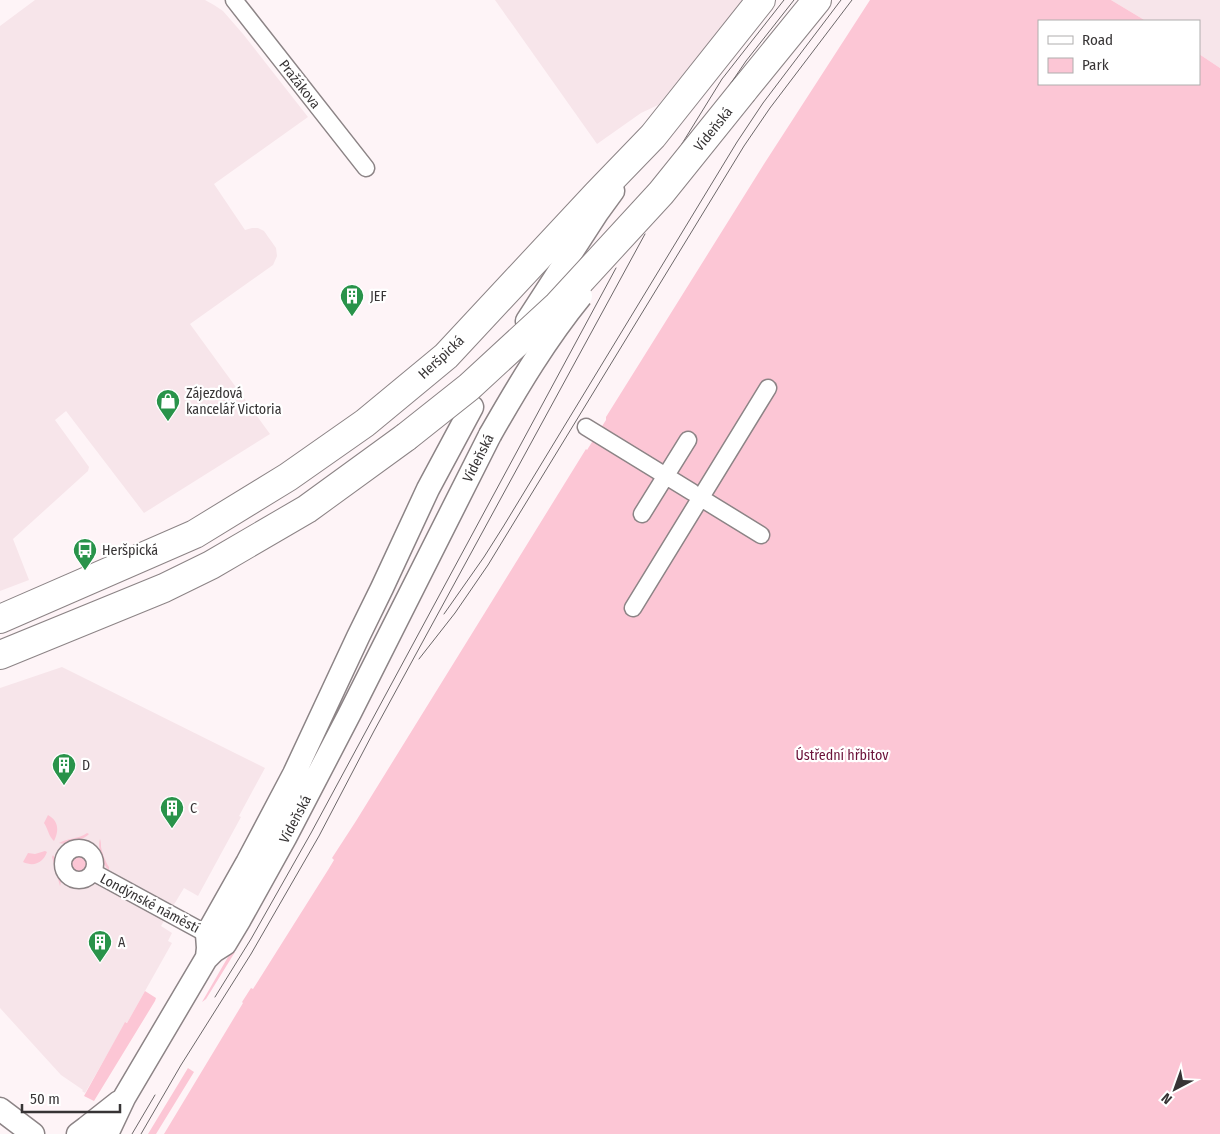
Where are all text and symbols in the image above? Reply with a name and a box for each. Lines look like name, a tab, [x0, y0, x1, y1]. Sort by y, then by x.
legend	[1038, 20, 1200, 85]
text: Road	[1082, 31, 1113, 49]
text: Park	[1082, 56, 1109, 74]
street label: Pražákova	[275, 57, 324, 112]
street label: Vídeňská	[690, 104, 736, 155]
building icon: JEF	[339, 283, 365, 317]
place label: JEF	[370, 288, 387, 305]
street label: Heršpická	[415, 332, 468, 383]
place label: Zájezdová kancelář Victoria	[186, 385, 282, 418]
shop icon: Zájezdová kancelář Victoria	[155, 388, 181, 422]
street label: Vídeňská	[459, 431, 498, 485]
bus stop icon: Heršpická	[72, 537, 98, 571]
place label: Heršpická	[102, 542, 158, 559]
park label: Ústřední hřbitov	[796, 746, 889, 764]
building icon: D	[51, 752, 77, 786]
place label: D	[82, 757, 90, 774]
street label: Vídeňská	[276, 792, 315, 846]
building icon: C	[159, 795, 185, 829]
place label: C	[190, 800, 197, 817]
street label: Londýnské náměstí	[97, 870, 203, 937]
building icon: A	[87, 929, 113, 963]
place label: A	[118, 934, 126, 951]
north arrow	[1150, 1064, 1200, 1114]
scale bar	[22, 1082, 120, 1114]
text: N	[1158, 1089, 1176, 1108]
text: 50 m	[30, 1090, 60, 1108]

